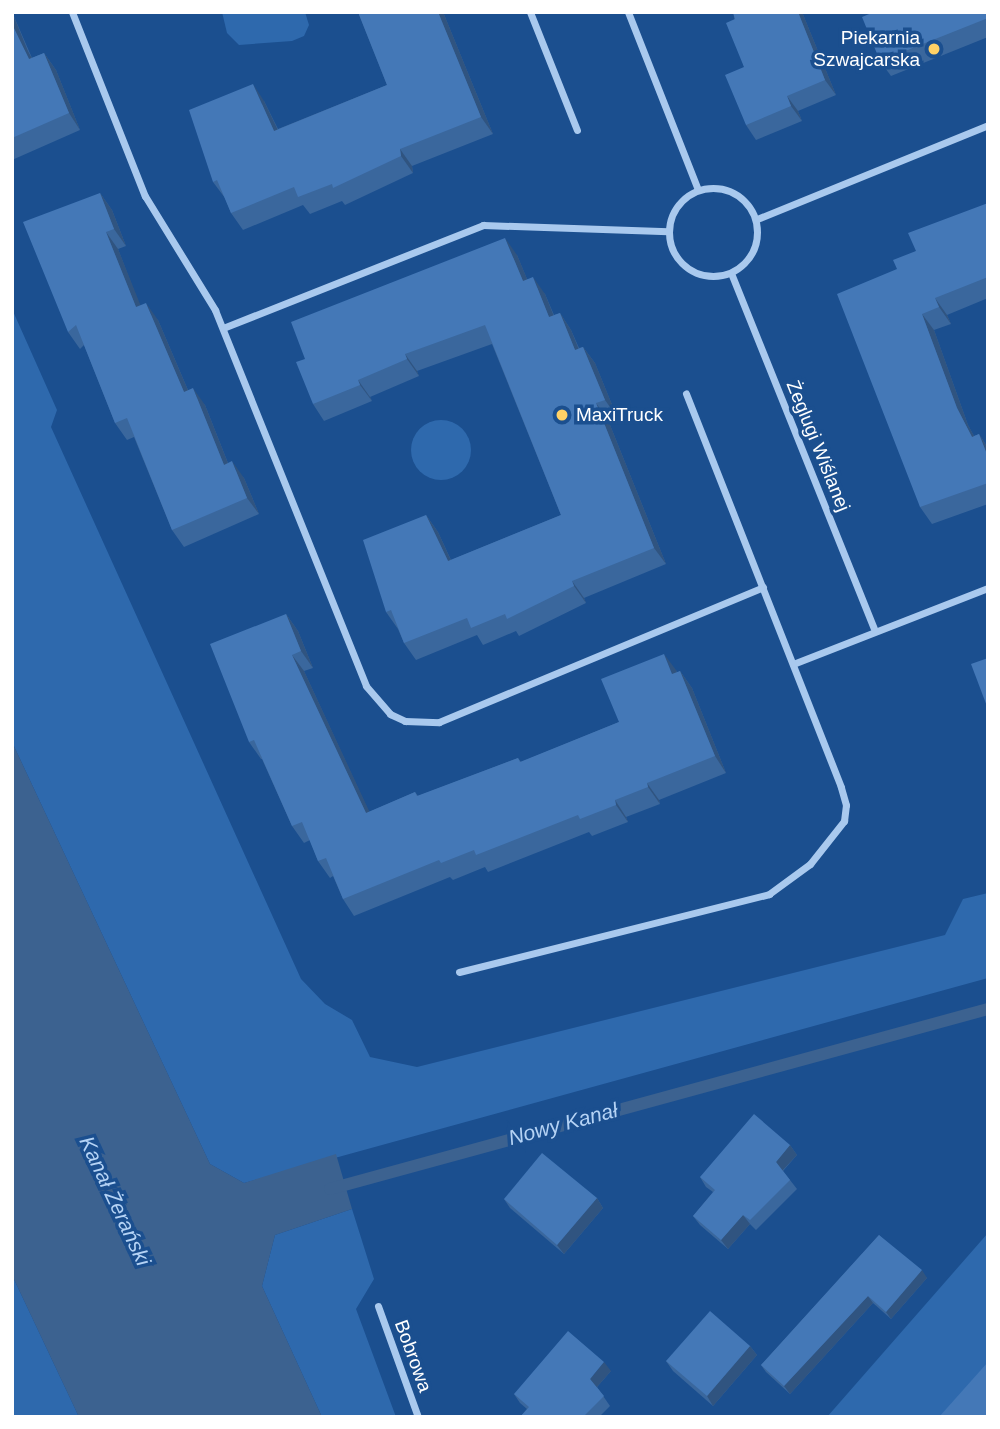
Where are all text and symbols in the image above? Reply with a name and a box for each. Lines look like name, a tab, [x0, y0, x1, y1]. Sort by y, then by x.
place label: Piekarnia Szwajcarska	[813, 27, 920, 71]
marker: Piekarnia Szwajcarska	[926, 41, 942, 57]
street label: Żeglugi Wiślanej	[781, 377, 855, 515]
place label: MaxiTruck	[576, 404, 663, 426]
marker: MaxiTruck	[554, 407, 570, 423]
water label: Nowy Kanał	[506, 1097, 620, 1151]
water label: Kanał Żerański	[74, 1132, 156, 1270]
street label: Bobrowa	[389, 1317, 437, 1395]

